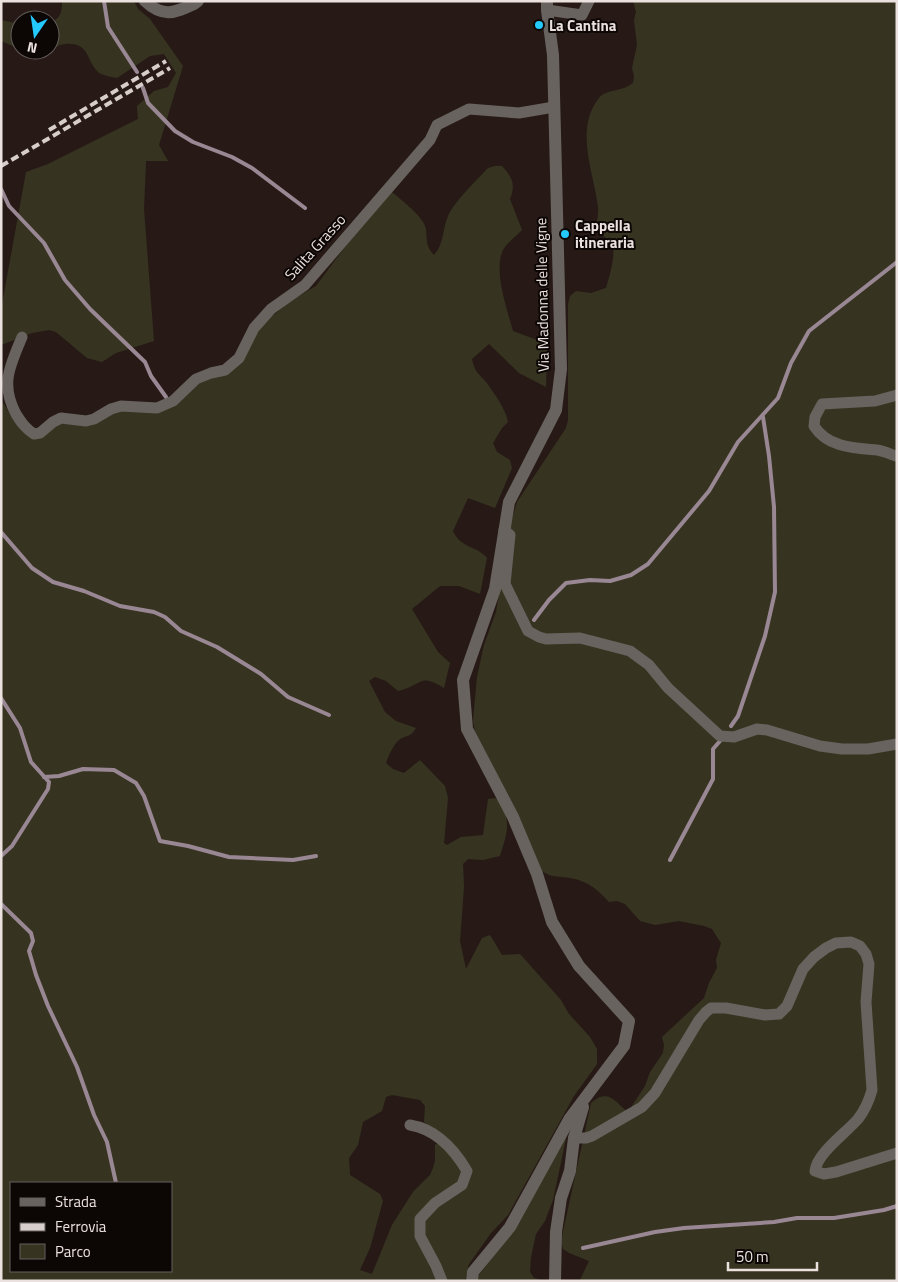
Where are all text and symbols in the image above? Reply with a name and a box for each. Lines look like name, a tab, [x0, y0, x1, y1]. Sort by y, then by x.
north arrow	[10, 10, 60, 60]
place label: La Cantina	[549, 14, 617, 37]
marker: La Cantina	[533, 19, 545, 31]
text: N	[25, 37, 39, 59]
street label: Salita Grasso	[279, 209, 351, 285]
place label: Cappella itineraria	[575, 214, 635, 254]
street label: Via Madonna delle Vigne	[529, 218, 555, 372]
marker: Cappella itineraria	[559, 228, 571, 240]
legend	[10, 1182, 172, 1272]
text: Strada	[55, 1190, 97, 1213]
text: Ferrovia	[55, 1215, 107, 1238]
text: Parco	[55, 1240, 91, 1263]
scale bar	[728, 1240, 817, 1272]
text: 50 m	[736, 1245, 769, 1268]

